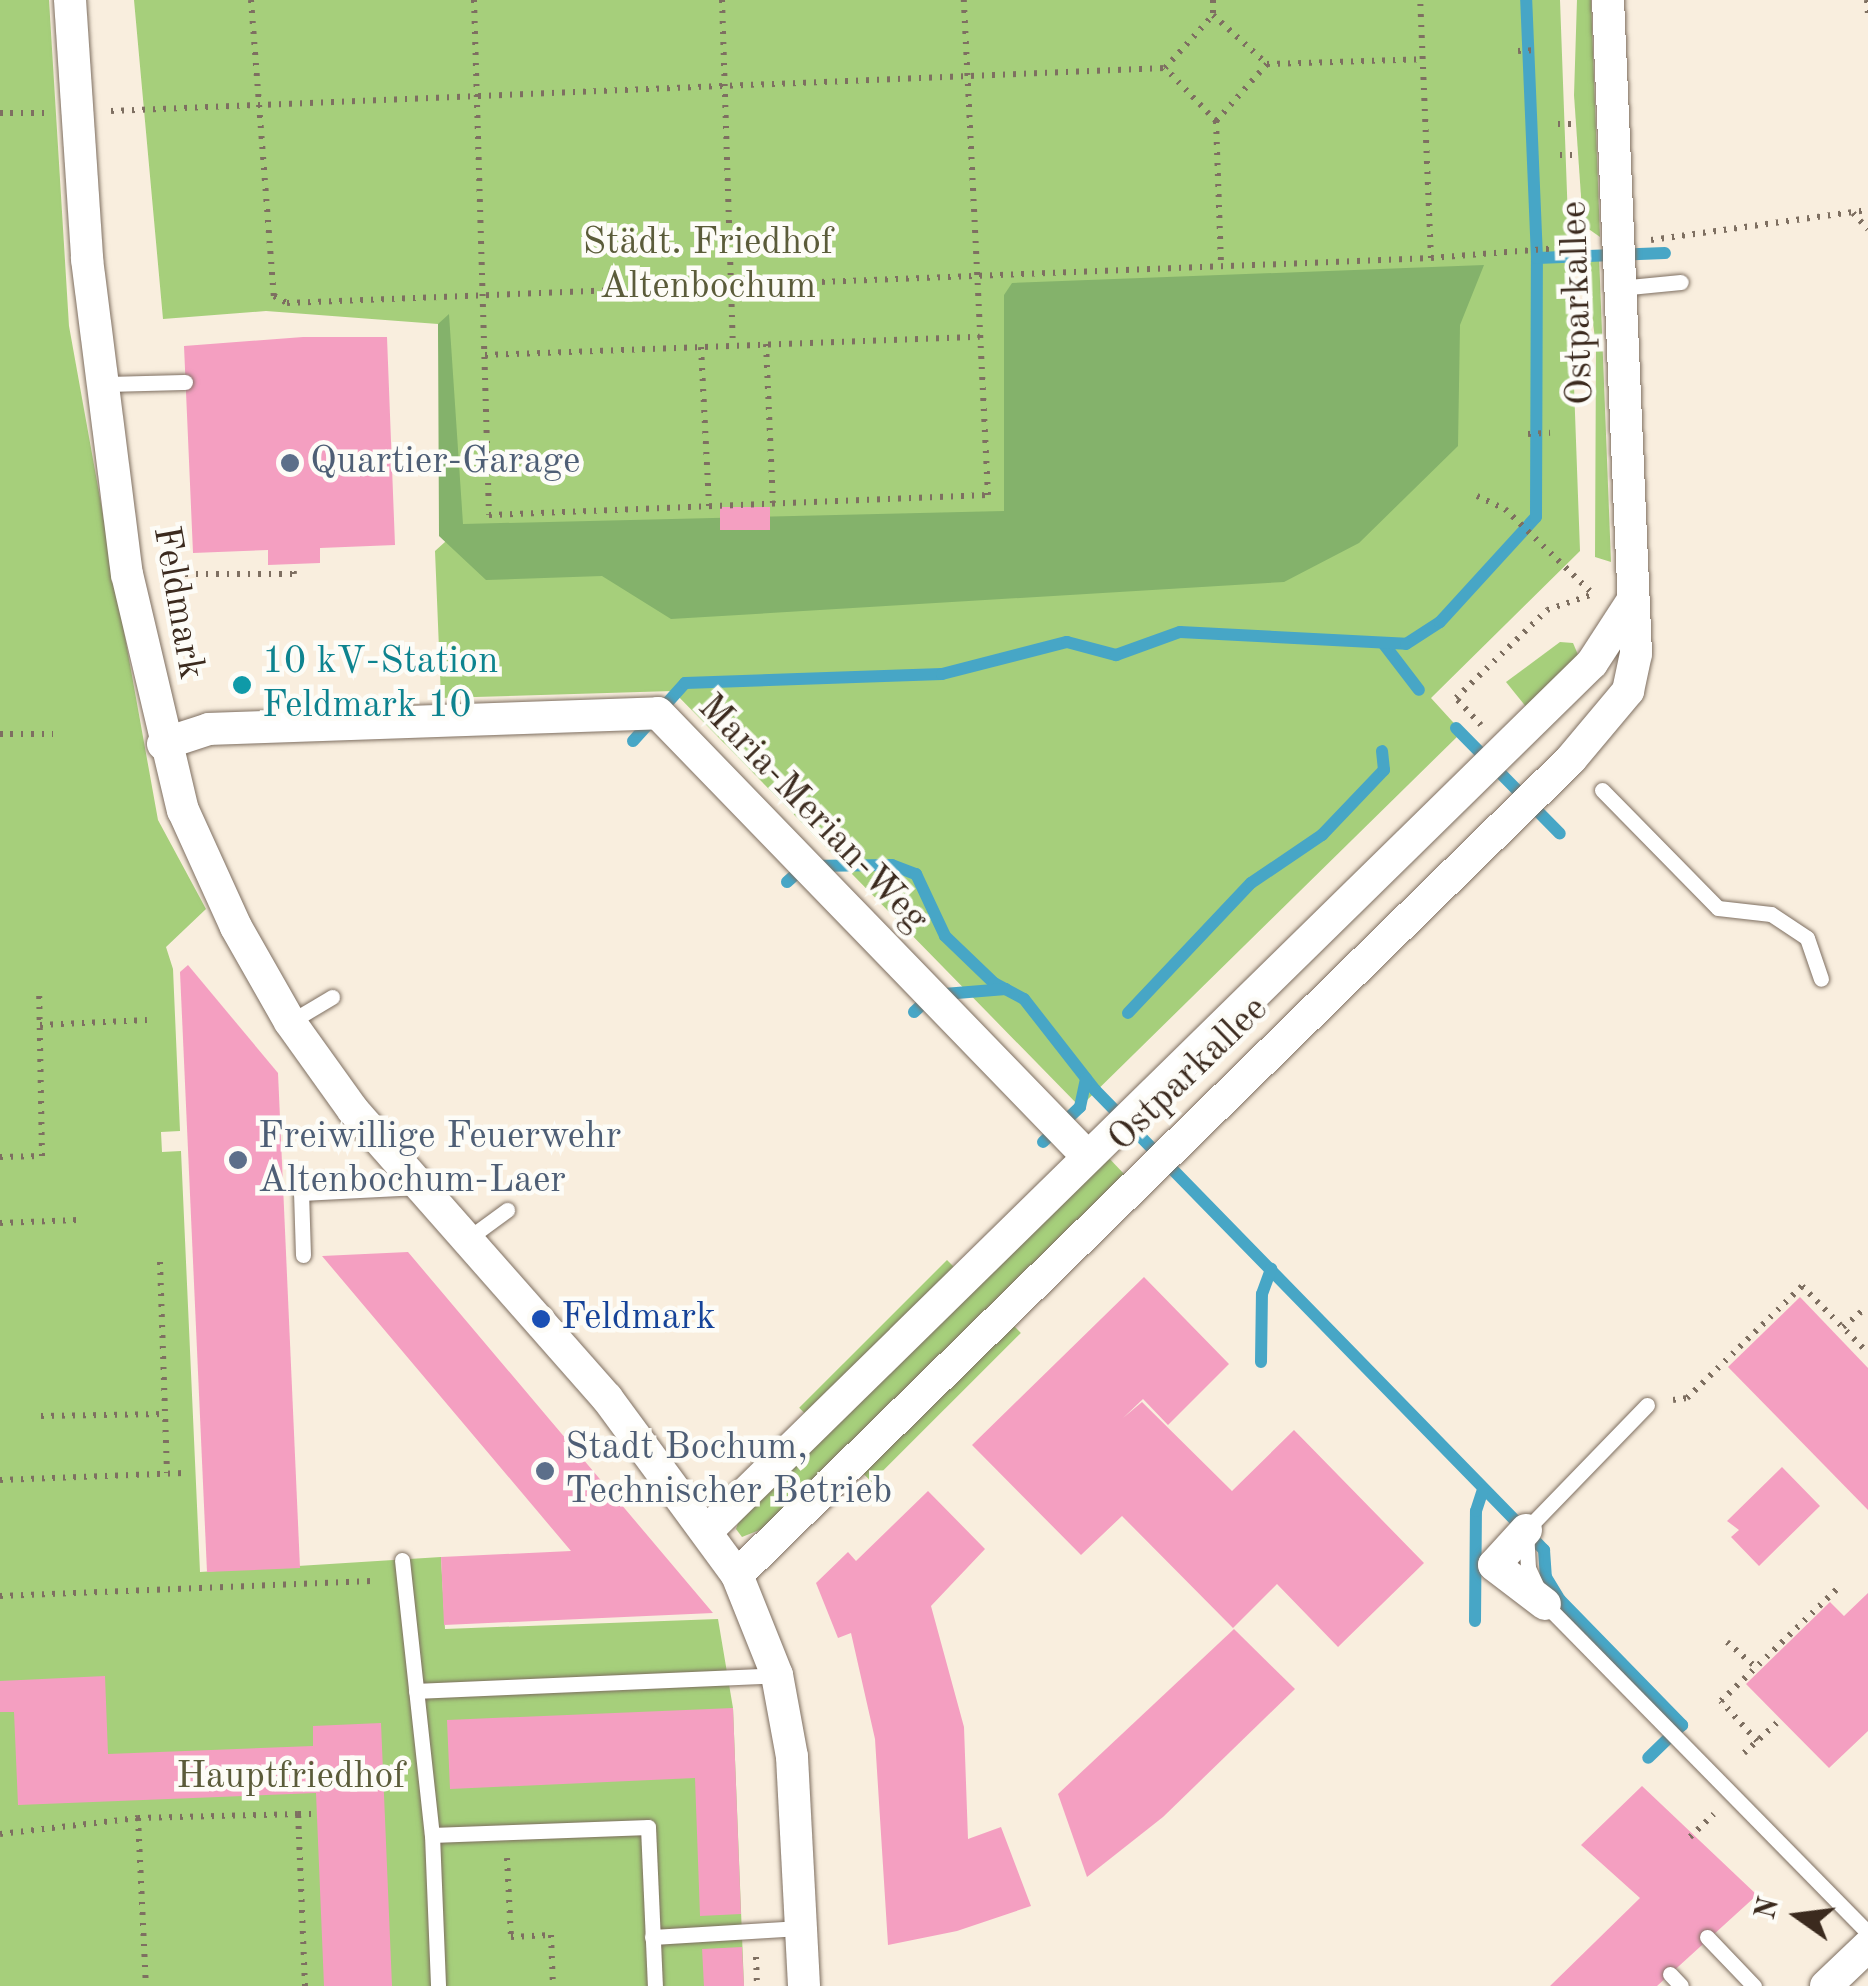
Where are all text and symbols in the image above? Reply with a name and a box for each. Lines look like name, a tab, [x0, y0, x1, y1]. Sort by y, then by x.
street label: Ostparkallee	[1553, 200, 1605, 406]
park label: Städt. Friedhof Altenbochum	[583, 221, 833, 310]
place label: Quartier-Garage	[310, 440, 580, 486]
marker: Quartier-Garage	[279, 452, 301, 474]
street label: Feldmark	[141, 523, 213, 683]
place label: 10 kV-Station Feldmark 10	[262, 640, 498, 729]
marker: 10 kV-Station Feldmark 10	[231, 674, 253, 696]
street label: Maria-Merian-Weg	[687, 686, 937, 942]
street label: Ostparkallee	[1100, 988, 1278, 1162]
place label: Freiwillige Feuerwehr Altenbochum-Laer	[258, 1115, 621, 1204]
marker: Freiwillige Feuerwehr Altenbochum-Laer	[227, 1149, 249, 1171]
place label: Feldmark	[561, 1296, 716, 1342]
marker: Feldmark	[530, 1308, 552, 1330]
place label: Stadt Bochum, Technischer Betrieb	[565, 1426, 892, 1516]
marker: Stadt Bochum, Technischer Betrieb	[534, 1460, 556, 1482]
park label: Hauptfriedhof	[176, 1755, 406, 1801]
north arrow	[1748, 1866, 1848, 1966]
text: N	[1753, 1895, 1785, 1923]

